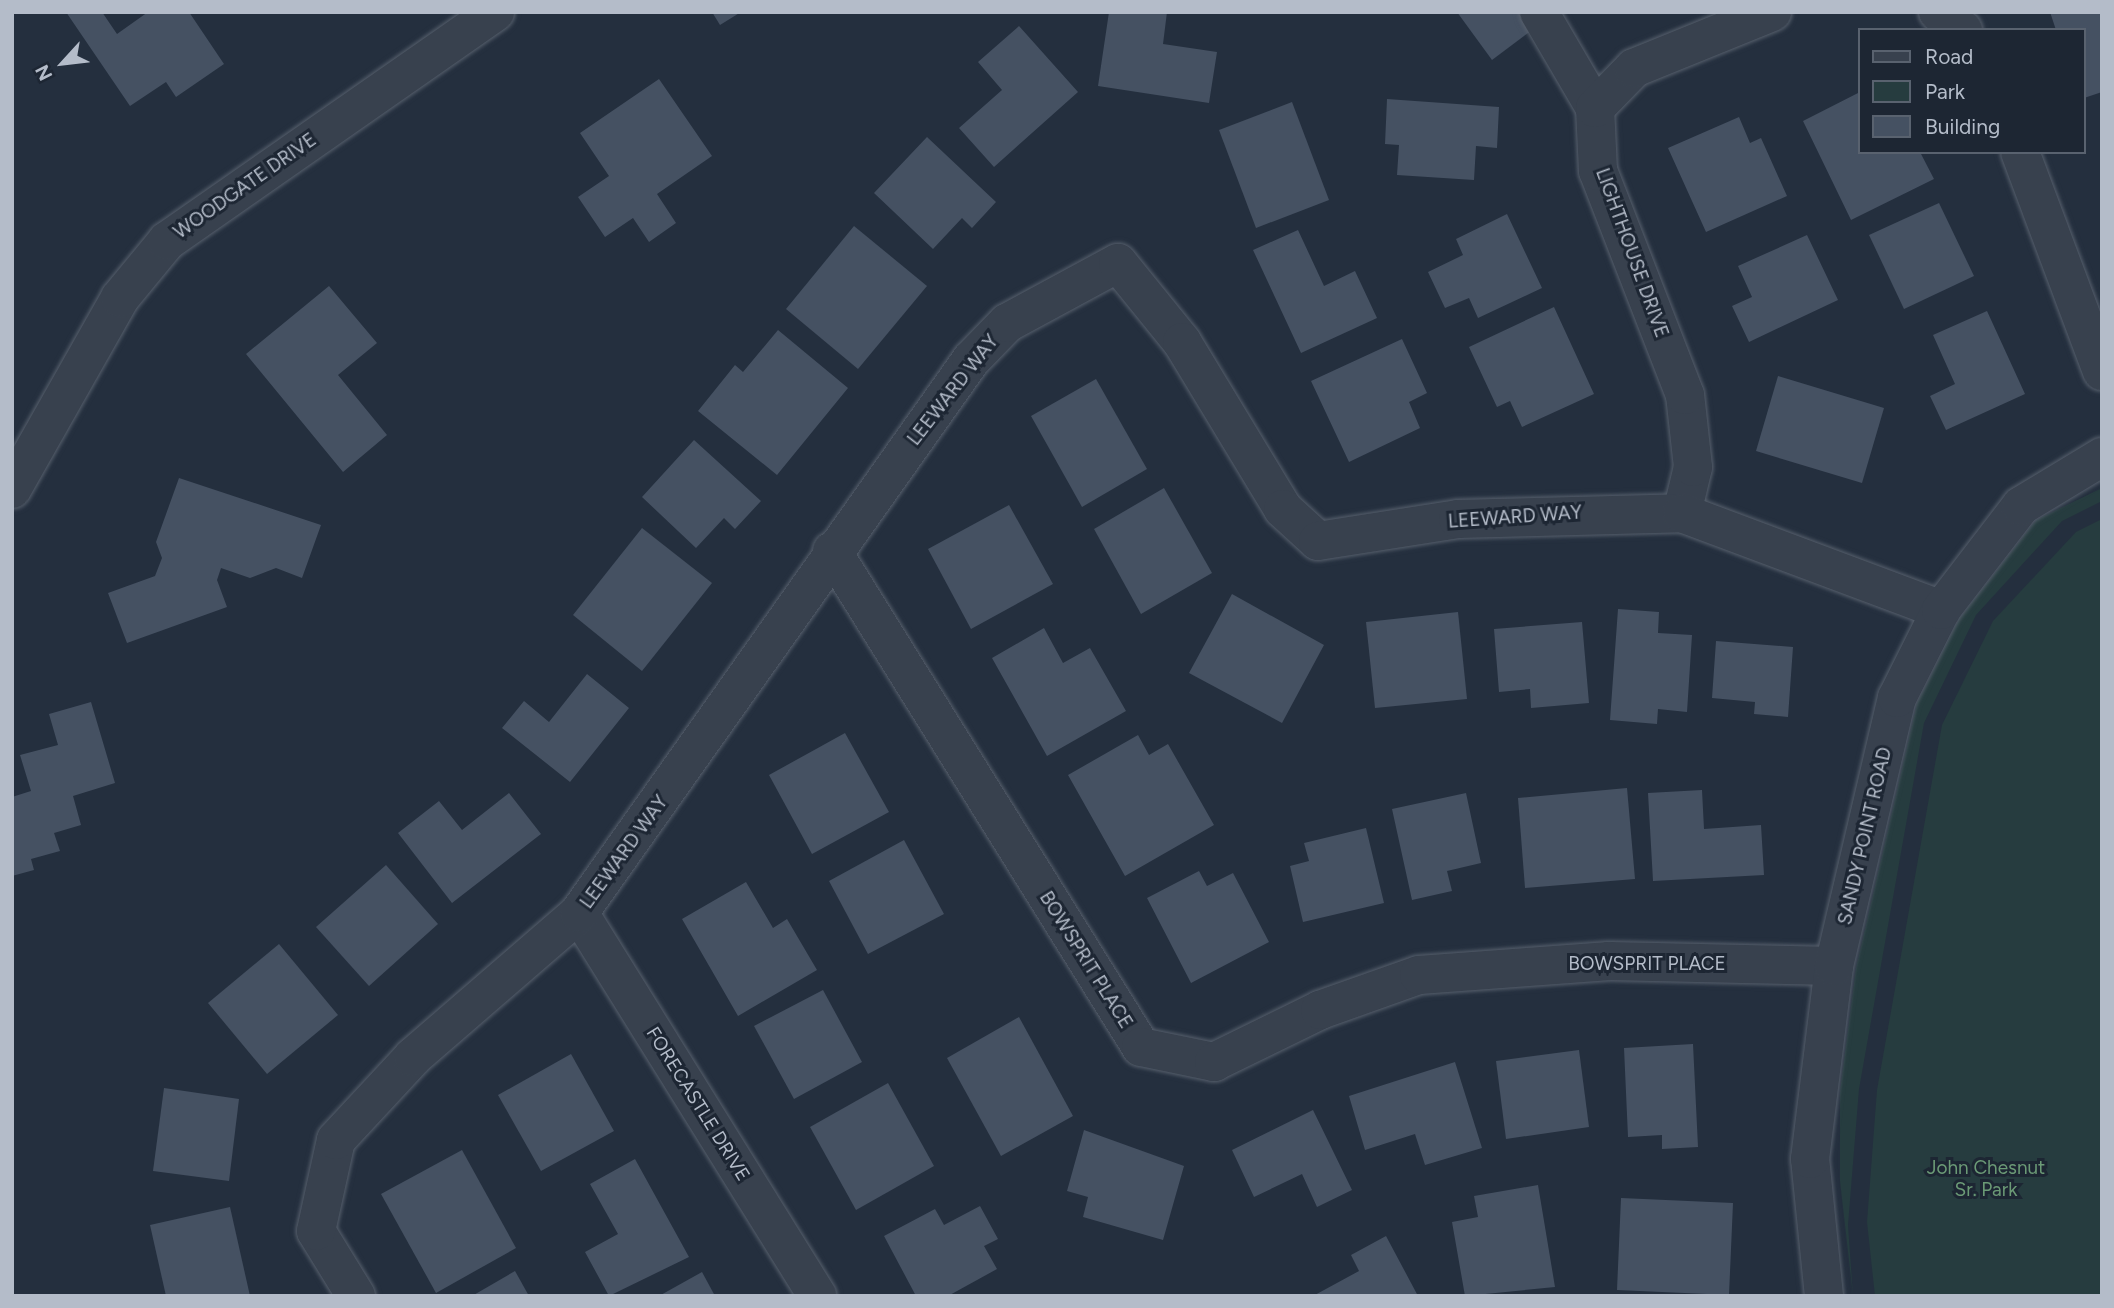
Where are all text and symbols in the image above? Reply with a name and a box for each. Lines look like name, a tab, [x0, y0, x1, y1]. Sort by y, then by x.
north arrow	[28, 28, 98, 98]
legend	[1858, 28, 2086, 154]
text: Road	[1925, 44, 1973, 69]
text: N	[30, 61, 57, 85]
text: Park	[1925, 79, 1965, 104]
text: Building	[1925, 114, 2000, 139]
street label: WOODGATE DRIVE	[169, 128, 321, 244]
street label: LIGHTHOUSE DRIVE	[1591, 165, 1673, 341]
street label: LEEWARD WAY	[903, 330, 1003, 450]
street label: LEEWARD WAY	[1447, 501, 1583, 533]
street label: SANDY POINT ROAD	[1833, 745, 1897, 927]
street label: LEEWARD WAY	[575, 791, 673, 913]
street label: BOWSPRIT PLACE	[1035, 887, 1137, 1033]
street label: BOWSPRIT PLACE	[1568, 953, 1726, 975]
street label: FORECASTLE DRIVE	[641, 1023, 755, 1185]
park label: John Chesnut Sr. Park	[1927, 1157, 2045, 1201]

